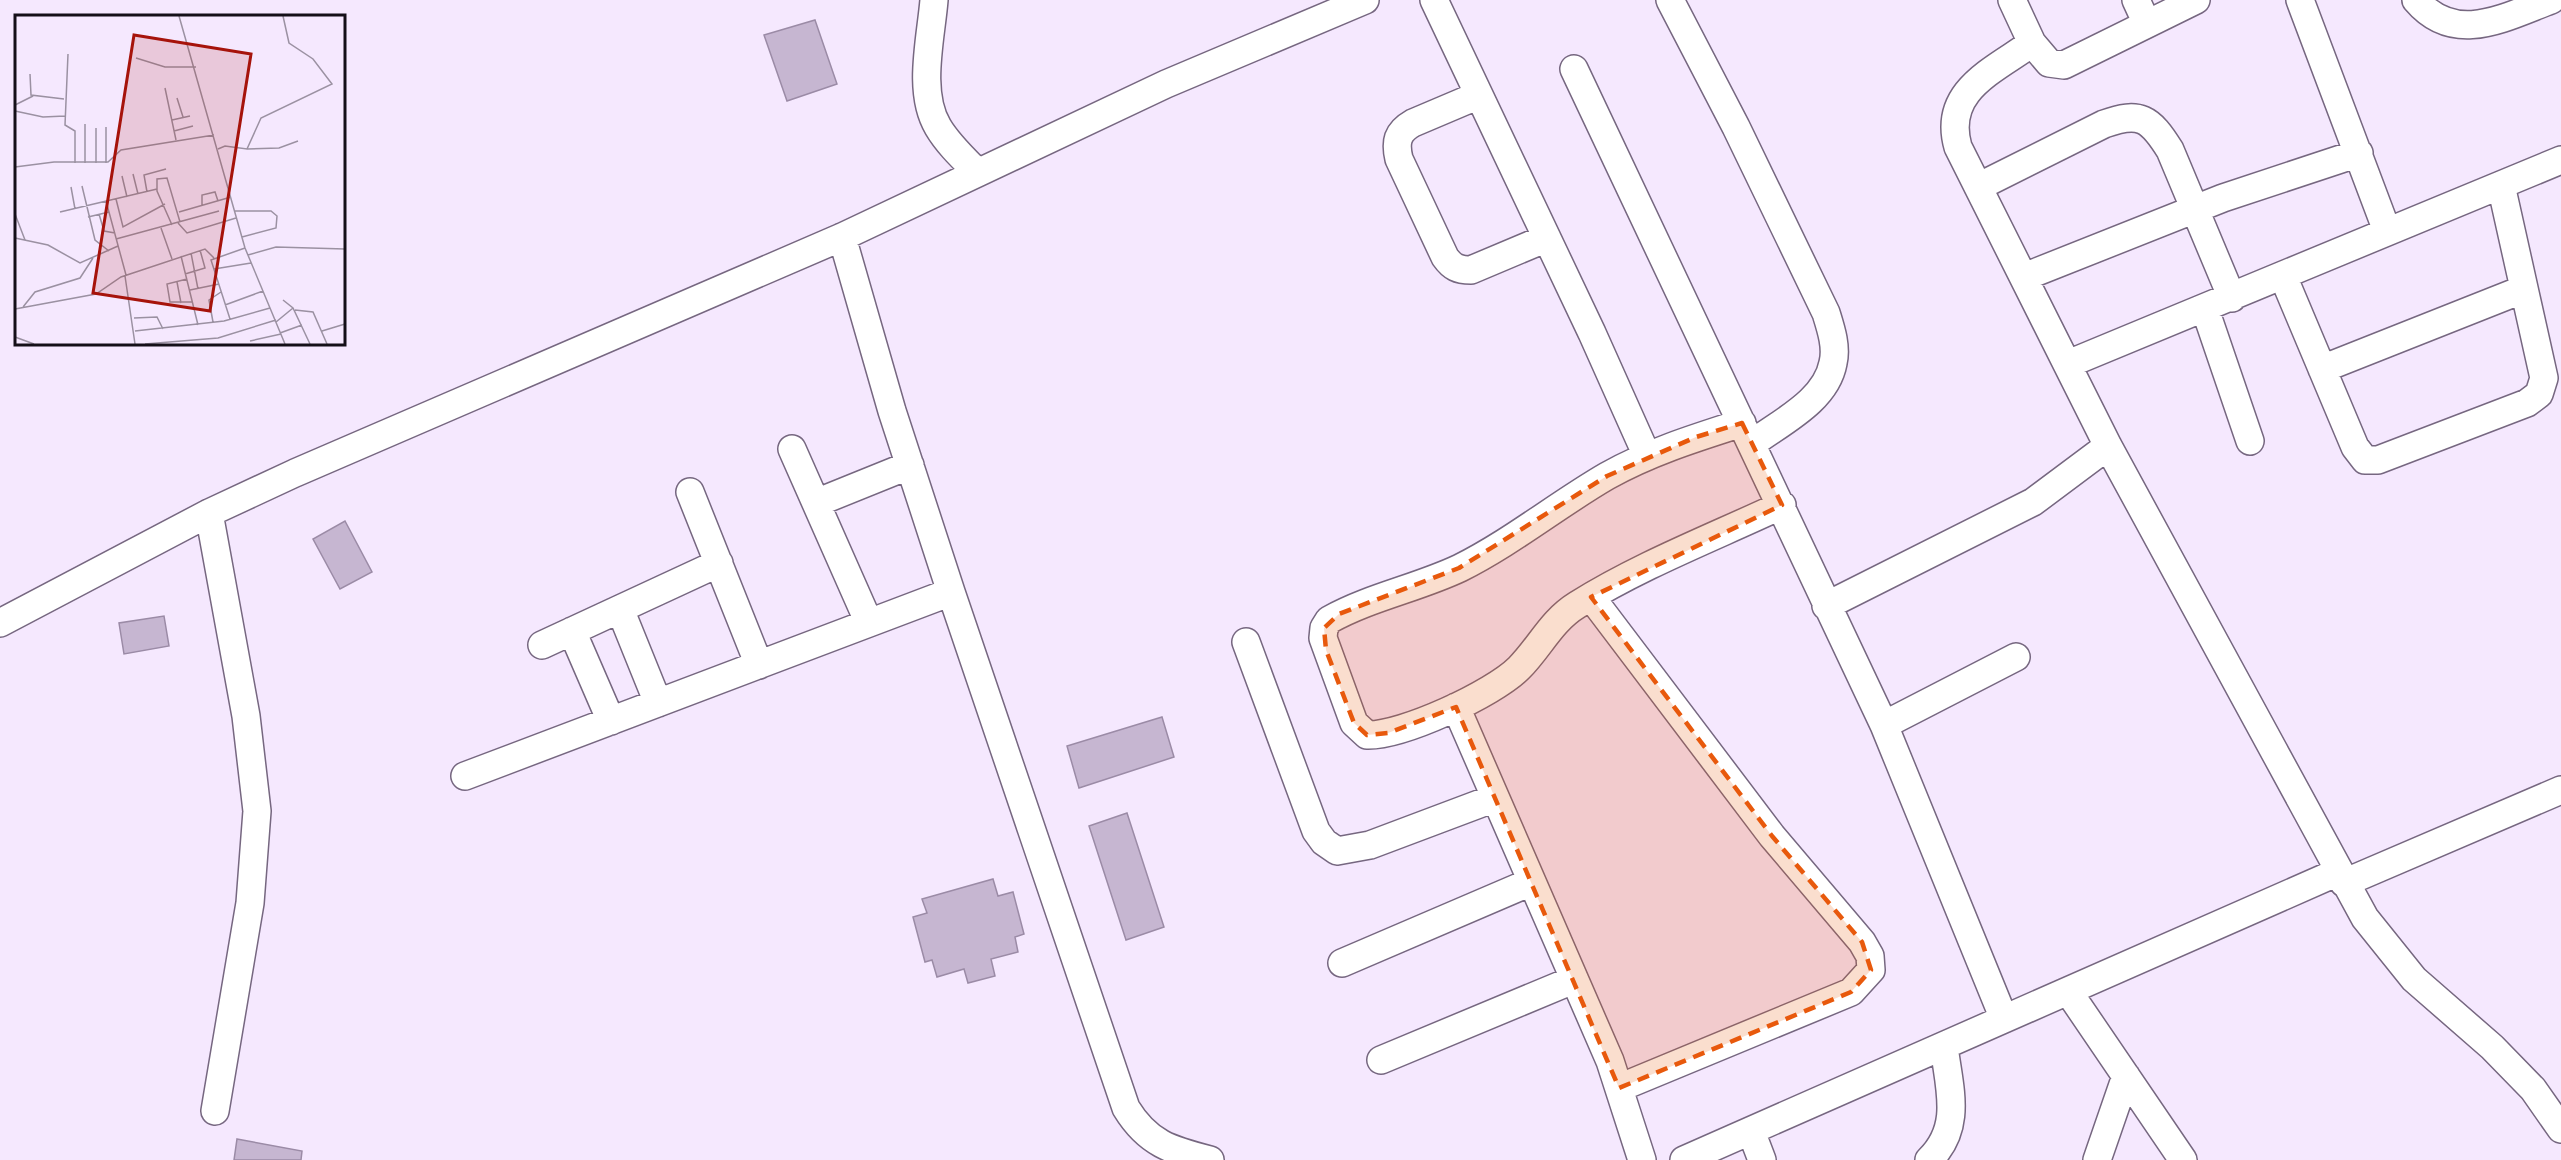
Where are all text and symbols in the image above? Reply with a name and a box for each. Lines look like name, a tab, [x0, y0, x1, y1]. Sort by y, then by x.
inset map	[15, 15, 345, 345]

